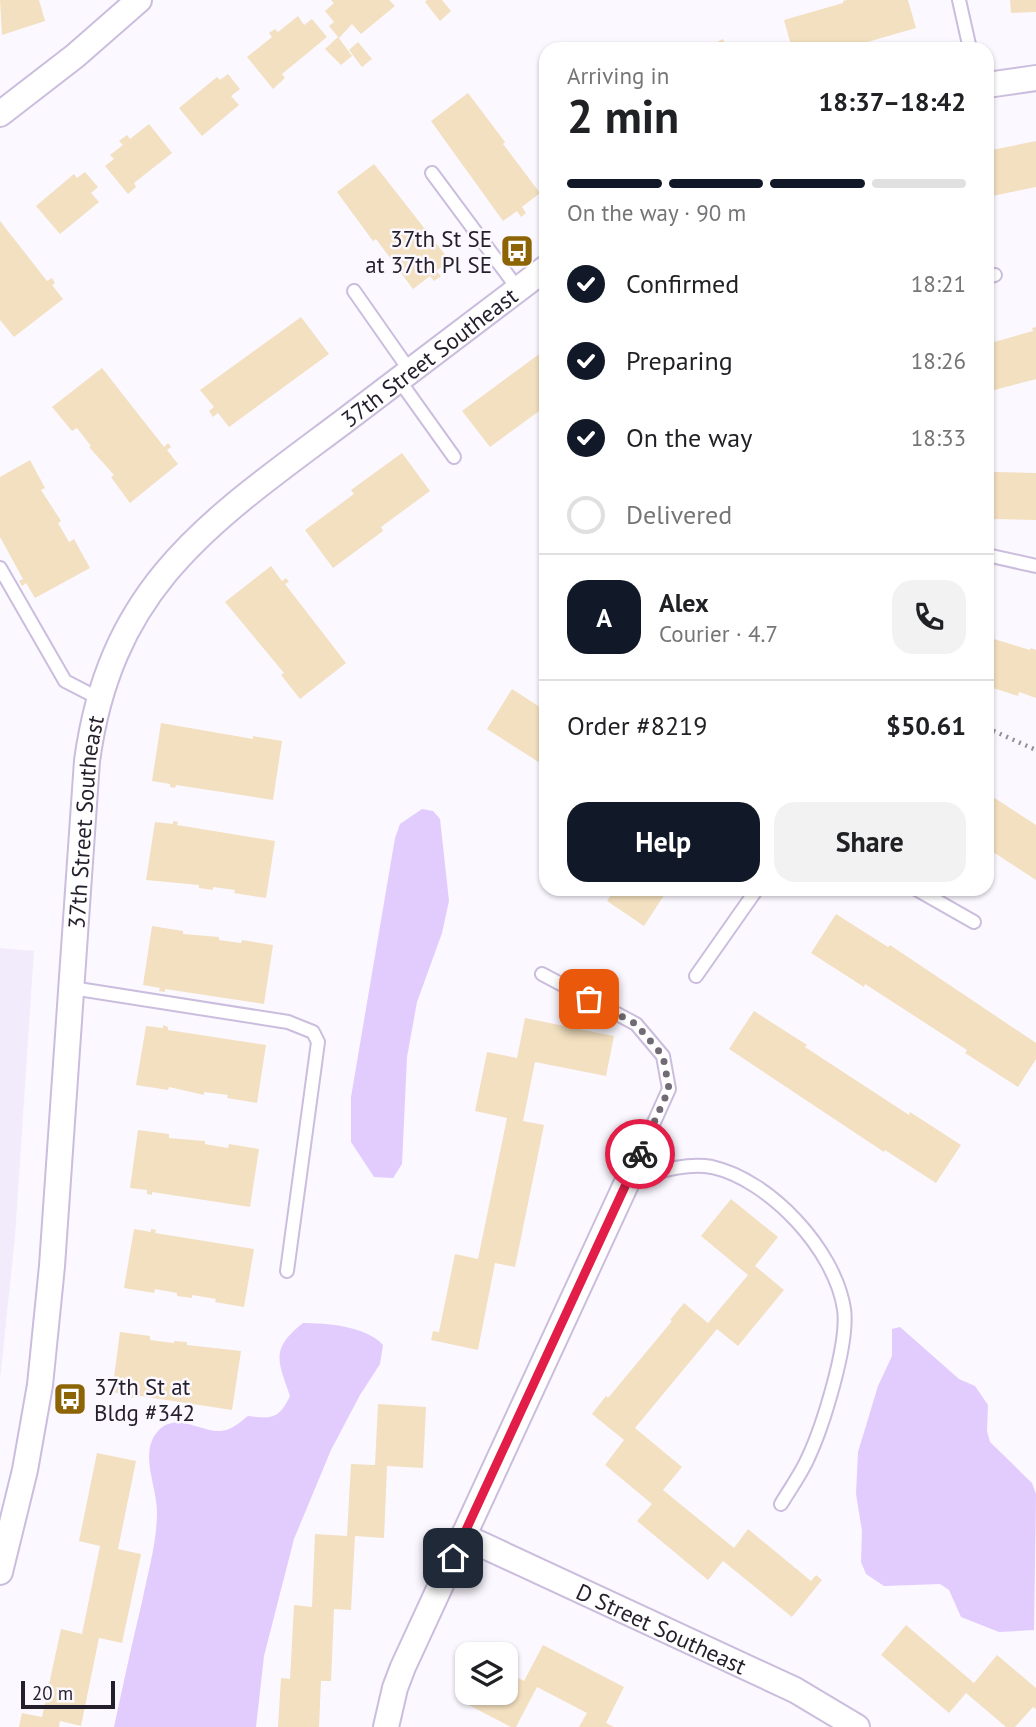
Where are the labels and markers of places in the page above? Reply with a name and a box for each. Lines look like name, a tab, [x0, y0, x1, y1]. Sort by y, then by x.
place label: 37th St SE at 37th Pl SE	[365, 224, 492, 279]
bus stop icon: 37th St SE at 37th Pl SE	[498, 232, 536, 270]
pin	[559, 969, 619, 1029]
place label: 37th St at Bldg #342	[94, 1372, 195, 1427]
bus stop icon: 37th St at Bldg #342	[51, 1380, 89, 1418]
pin	[423, 1528, 483, 1588]

